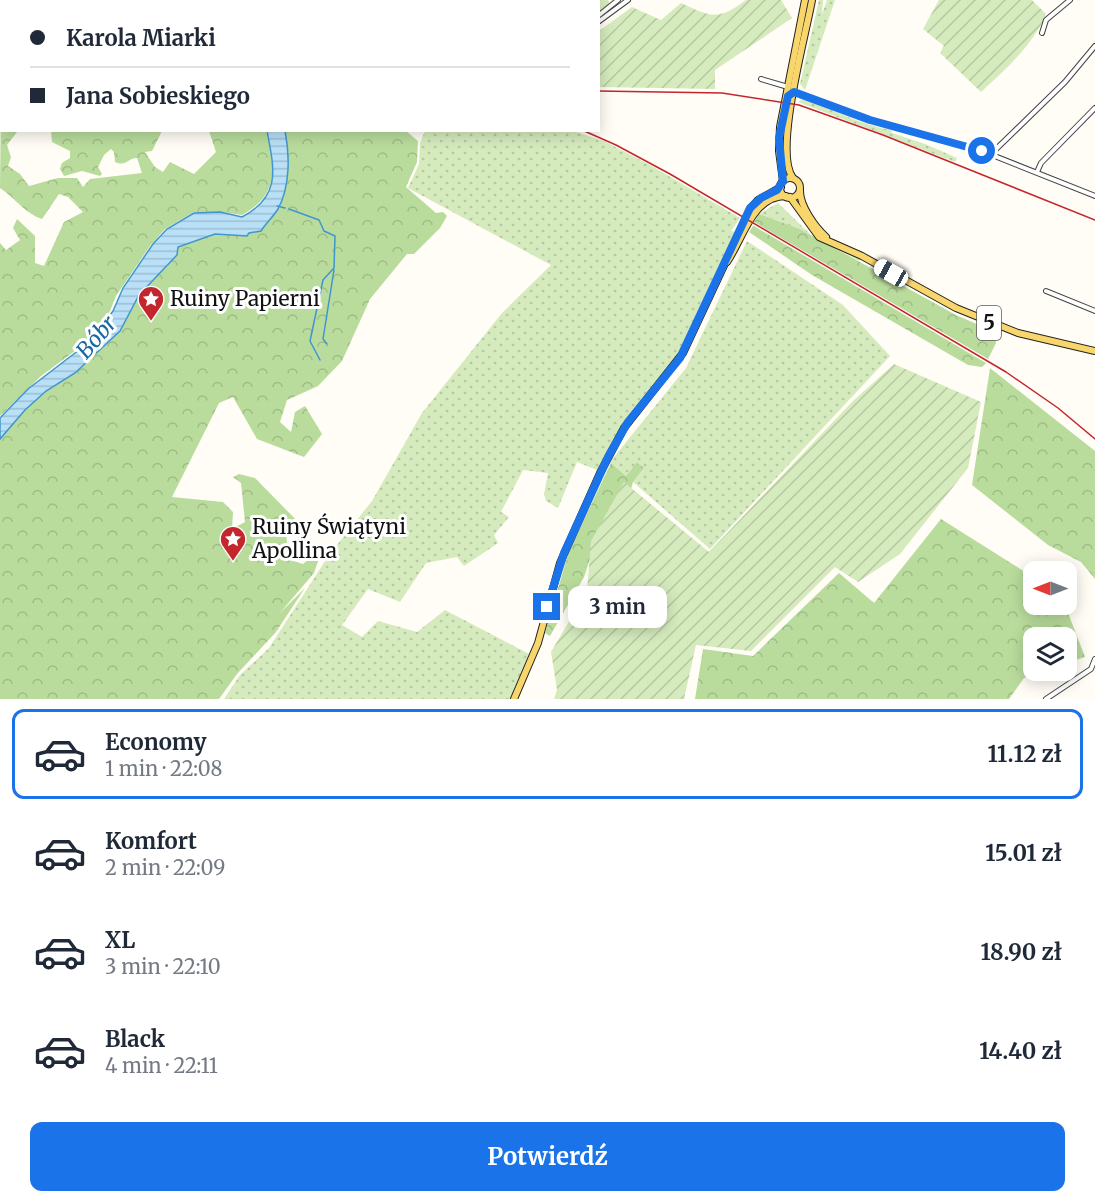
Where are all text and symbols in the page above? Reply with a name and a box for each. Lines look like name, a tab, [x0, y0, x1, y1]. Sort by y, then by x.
text: Karola Miarki	[66, 24, 216, 52]
text: Jana Sobieskiego	[66, 82, 250, 110]
route start	[968, 137, 995, 164]
car	[871, 256, 911, 290]
place icon: Ruiny Papierni	[136, 284, 166, 322]
place label: Ruiny Papierni	[170, 285, 320, 312]
road number: 5	[977, 306, 1001, 340]
water label: Bóbr	[70, 309, 123, 364]
place label: Ruiny Świątyni Apollina	[251, 513, 406, 564]
place icon: Ruiny Świątyni Apollina	[218, 524, 248, 562]
north arrow	[1023, 561, 1077, 615]
map controls	[1023, 561, 1077, 681]
callout: 3 min	[568, 586, 667, 628]
route end	[533, 593, 560, 620]
text: 3 min	[589, 594, 646, 619]
button: layers	[1023, 627, 1077, 681]
icon: car	[33, 727, 87, 781]
text: Economy	[105, 728, 206, 756]
text: 11.12 zł	[987, 740, 1062, 768]
text: 1 min · 22:08	[105, 756, 222, 781]
icon: car	[33, 826, 87, 880]
text: Komfort	[105, 827, 197, 855]
text: 15.01 zł	[985, 839, 1062, 867]
text: 2 min · 22:09	[105, 855, 225, 880]
icon: car	[33, 925, 87, 979]
text: XL	[105, 926, 135, 954]
text: 18.90 zł	[981, 938, 1062, 966]
text: 3 min · 22:10	[105, 954, 221, 979]
icon: car	[33, 1024, 87, 1078]
text: Black	[105, 1025, 165, 1053]
text: 14.40 zł	[979, 1037, 1062, 1065]
text: 4 min · 22:11	[105, 1053, 218, 1078]
button: Potwierdź	[30, 1122, 1065, 1191]

